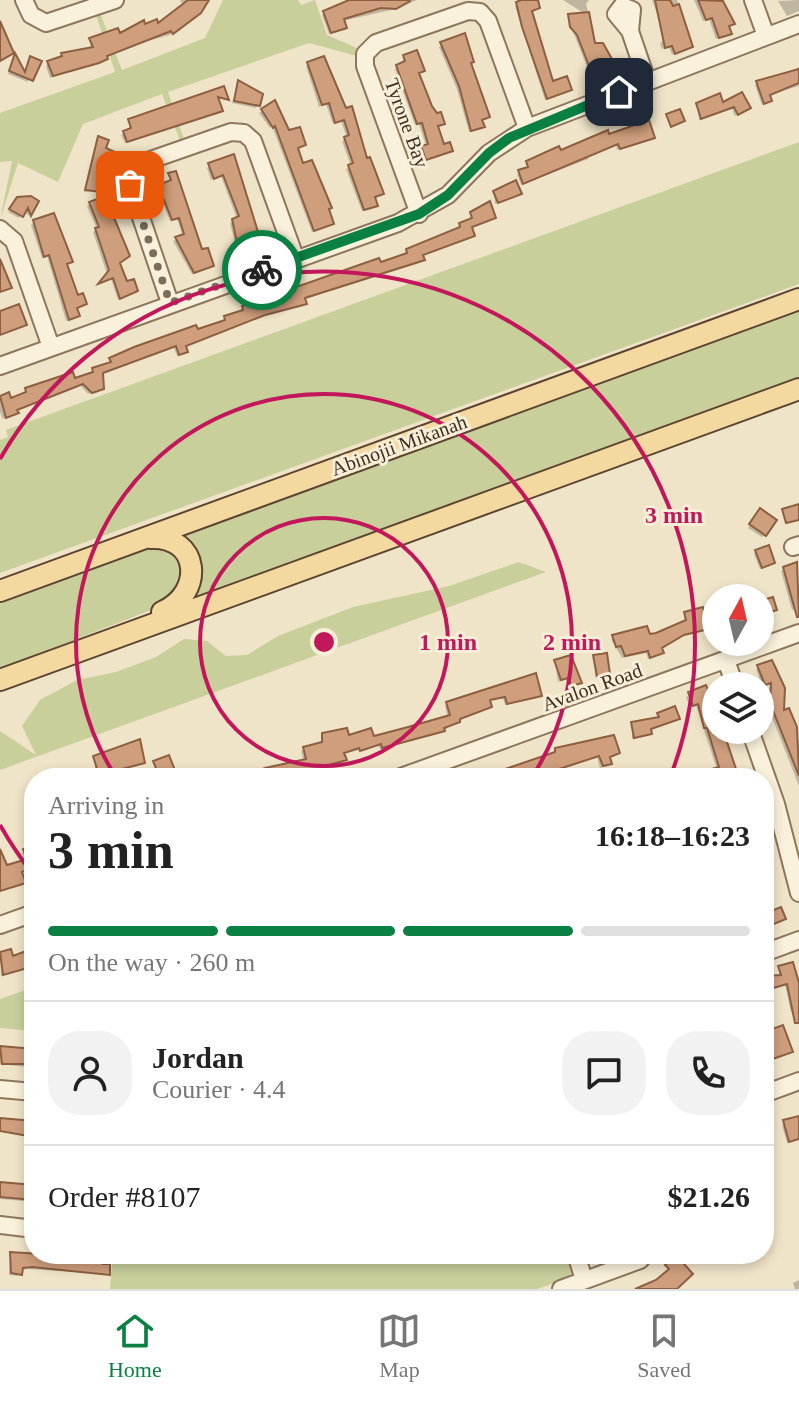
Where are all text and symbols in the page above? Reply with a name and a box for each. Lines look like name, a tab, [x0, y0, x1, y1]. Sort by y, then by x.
pin	[585, 58, 653, 126]
icon: home	[597, 70, 641, 114]
street label: Tyrone Bay	[380, 75, 433, 171]
pin	[96, 151, 164, 219]
icon: bag	[108, 163, 152, 207]
courier	[222, 230, 302, 310]
icon: bike	[240, 248, 284, 292]
street label: Abinojii Mikanah	[328, 410, 470, 481]
text: 3 min	[645, 502, 703, 528]
north arrow	[702, 584, 774, 656]
map controls	[702, 584, 774, 744]
centre of rings	[310, 628, 338, 656]
text: 1 min	[419, 629, 477, 655]
text: 2 min	[543, 629, 601, 655]
street label: Avalon Road	[539, 659, 645, 715]
button: layers	[702, 672, 774, 744]
text: Arriving in	[48, 791, 164, 820]
text: 16:18–16:23	[595, 819, 750, 852]
text: 3 min	[48, 822, 174, 879]
text: On the way · 260 m	[48, 948, 255, 977]
button: person	[48, 1031, 132, 1115]
button: chat	[562, 1031, 646, 1115]
button: phone	[666, 1031, 750, 1115]
text: Jordan	[152, 1041, 244, 1074]
text: Courier · 4.4	[152, 1075, 286, 1104]
text: Order #8107	[48, 1180, 200, 1213]
text: $21.26	[668, 1180, 750, 1213]
tab: Home	[108, 1309, 162, 1383]
tab: Map	[377, 1309, 421, 1383]
tab: Saved	[637, 1309, 691, 1383]

